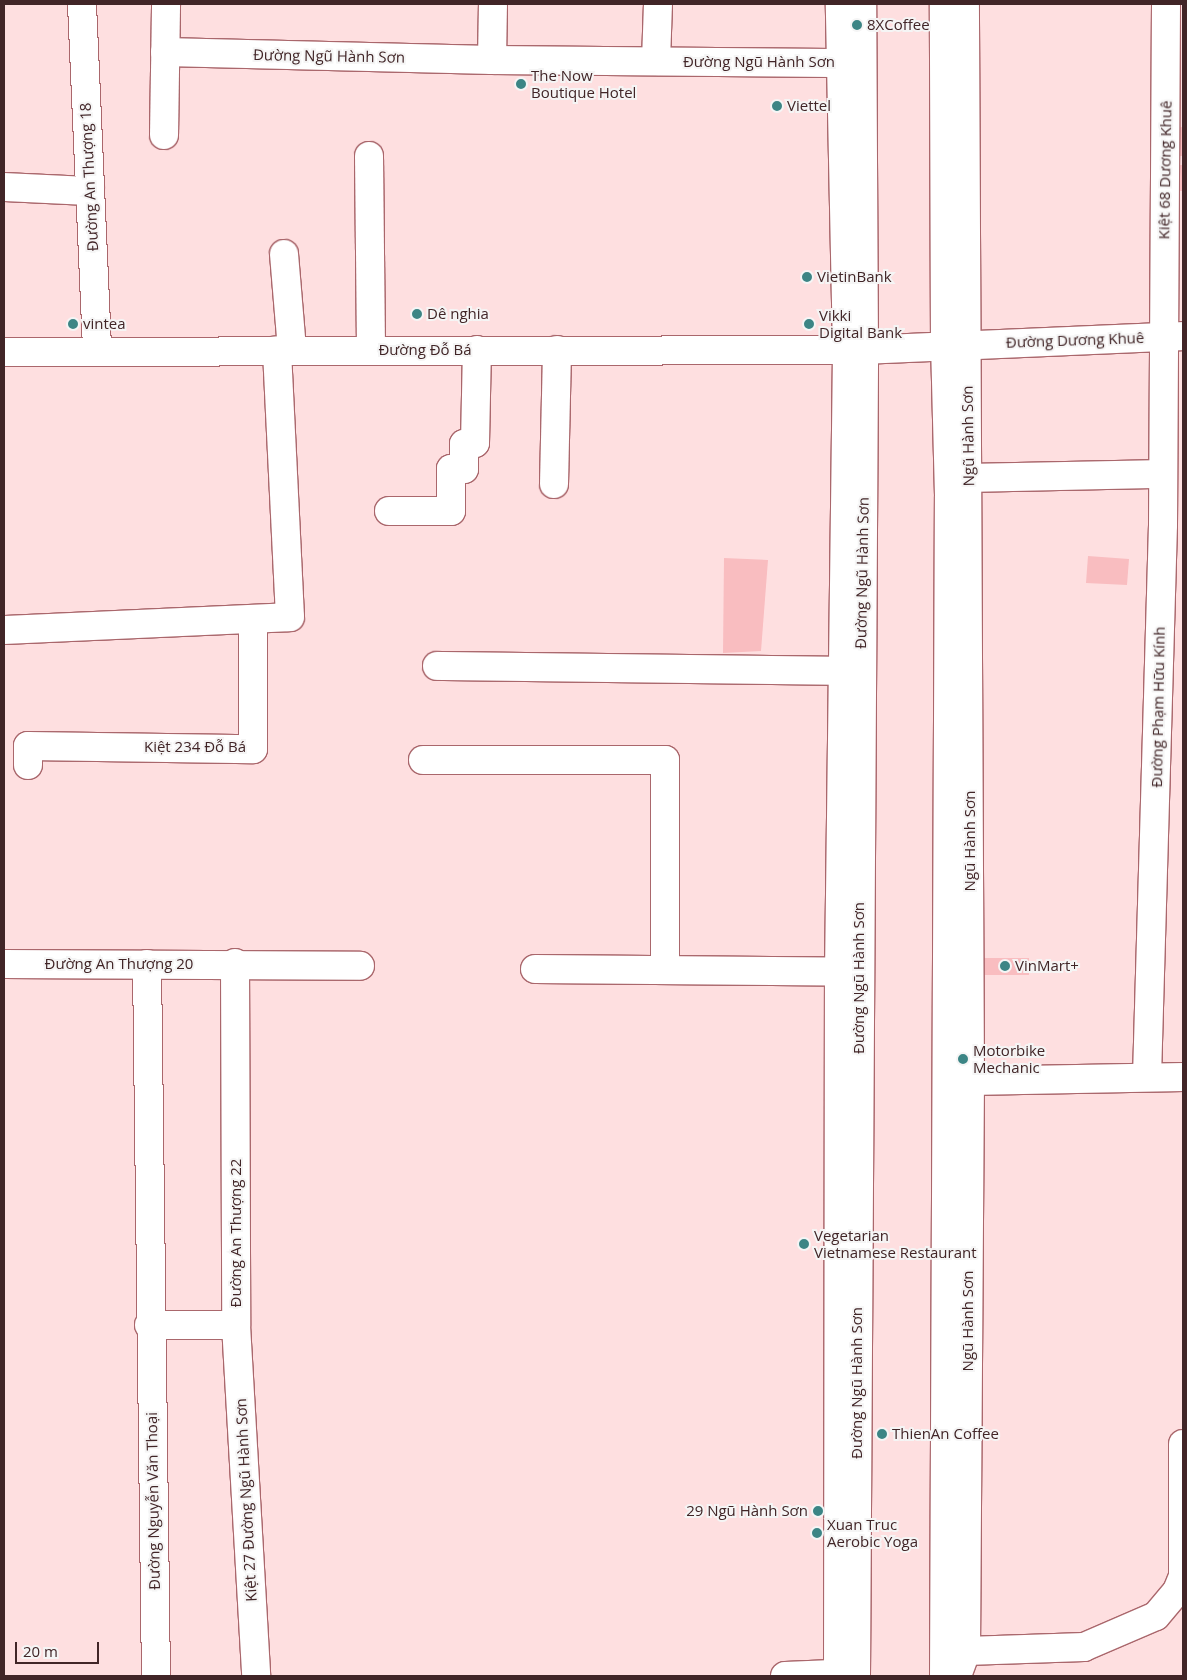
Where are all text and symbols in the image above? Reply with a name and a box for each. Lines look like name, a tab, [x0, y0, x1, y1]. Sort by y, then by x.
place label: 8XCoffee	[867, 16, 930, 34]
marker: 8XCoffee	[851, 19, 863, 31]
street label: Đường Ngũ Hành Sơn	[253, 46, 405, 66]
street label: Đường Ngũ Hành Sơn	[683, 53, 835, 71]
place label: The Now Boutique Hotel	[531, 66, 636, 101]
marker: The Now Boutique Hotel	[515, 78, 527, 90]
place label: Viettel	[787, 97, 831, 115]
marker: Viettel	[771, 100, 783, 112]
street label: Kiệt 68 Dương Khuê	[1155, 100, 1175, 240]
street label: Đường An Thượng 18	[76, 102, 102, 252]
place label: VietinBank	[817, 268, 892, 286]
marker: VietinBank	[801, 271, 813, 283]
place label: Dê nghia	[427, 305, 489, 323]
place label: Vikki Digital Bank	[819, 306, 902, 341]
marker: Dê nghia	[411, 308, 423, 320]
place label: vintea	[83, 315, 126, 333]
marker: vintea	[67, 318, 79, 330]
marker: Vikki Digital Bank	[803, 318, 815, 330]
street label: Đường Dương Khuê	[1005, 329, 1145, 351]
street label: Đường Đỗ Bá	[378, 341, 472, 359]
street label: Ngũ Hành Sơn	[958, 385, 978, 487]
street label: Đường Ngũ Hành Sơn	[852, 497, 872, 649]
street label: Đường Phạm Hữu Kính	[1148, 626, 1168, 788]
street label: Kiệt 234 Đỗ Bá	[144, 738, 246, 756]
street label: Ngũ Hành Sơn	[961, 791, 979, 891]
street label: Đường Ngũ Hành Sơn	[850, 902, 868, 1054]
street label: Đường An Thượng 20	[45, 955, 193, 973]
place label: VinMart+	[1015, 957, 1079, 975]
marker: VinMart+	[999, 960, 1011, 972]
place label: Motorbike Mechanic	[973, 1041, 1045, 1076]
marker: Motorbike Mechanic	[957, 1053, 969, 1065]
street label: Đường An Thượng 22	[227, 1159, 245, 1307]
place label: Vegetarian Vietnamese Restaurant	[814, 1226, 977, 1261]
marker: Vegetarian Vietnamese Restaurant	[798, 1238, 810, 1250]
street label: Ngũ Hành Sơn	[959, 1271, 977, 1371]
street label: Đường Ngũ Hành Sơn	[848, 1307, 866, 1459]
street label: Kiệt 27 Đường Ngũ Hành Sơn	[232, 1398, 260, 1602]
street label: Đường Nguyễn Văn Thoại	[142, 1412, 164, 1590]
place label: ThienAn Coffee	[892, 1425, 999, 1443]
marker: ThienAn Coffee	[876, 1428, 888, 1440]
place label: 29 Ngũ Hành Sơn	[686, 1502, 808, 1520]
marker: 29 Ngũ Hành Sơn	[812, 1505, 824, 1517]
place label: Xuan Truc Aerobic Yoga	[827, 1515, 918, 1550]
marker: Xuan Truc Aerobic Yoga	[811, 1527, 823, 1539]
scale bar	[18, 1632, 101, 1664]
text: 20 m	[23, 1641, 58, 1661]

